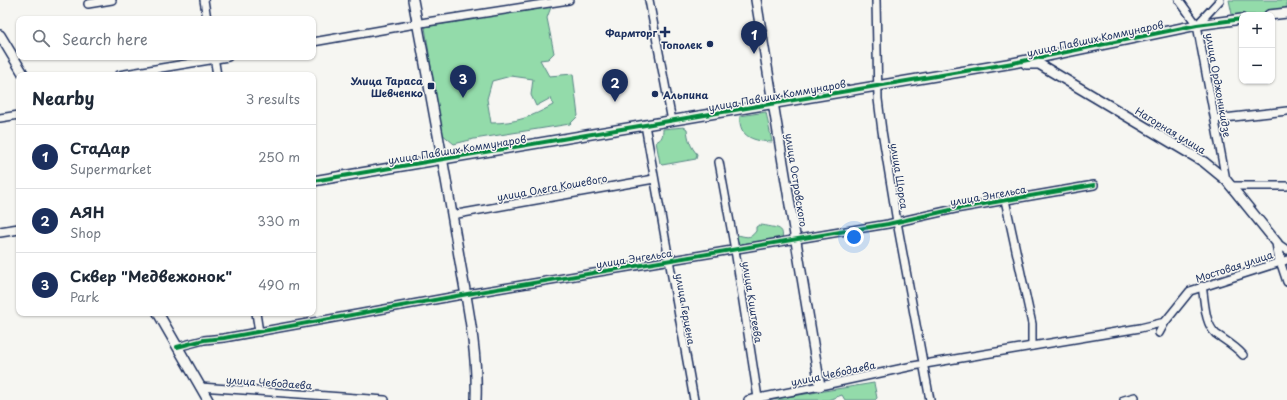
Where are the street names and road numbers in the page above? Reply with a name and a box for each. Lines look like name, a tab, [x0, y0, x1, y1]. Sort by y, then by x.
street label: улица Павших Коммунаров	[1025, 16, 1165, 61]
street label: улица Орджоникидзе	[1202, 32, 1236, 139]
street label: улица Павших Коммунаров	[707, 76, 847, 115]
street label: Нагорная улица	[1133, 103, 1210, 157]
street label: улица Павших Коммунаров	[387, 131, 527, 168]
street label: улица Островского	[782, 132, 812, 228]
street label: улица Щорса	[887, 142, 913, 211]
street label: улица Олега Кошевого	[496, 170, 609, 204]
street label: улица Энгельса	[949, 181, 1028, 209]
street label: улица Энгельса	[595, 244, 674, 271]
street label: Мостовая улица	[1193, 246, 1275, 286]
street label: улица Киштеева	[739, 260, 767, 345]
street label: улица Герцена	[672, 272, 700, 347]
street label: улица Чебодаева	[789, 357, 877, 389]
street label: улица Чебодаева	[225, 372, 313, 393]

